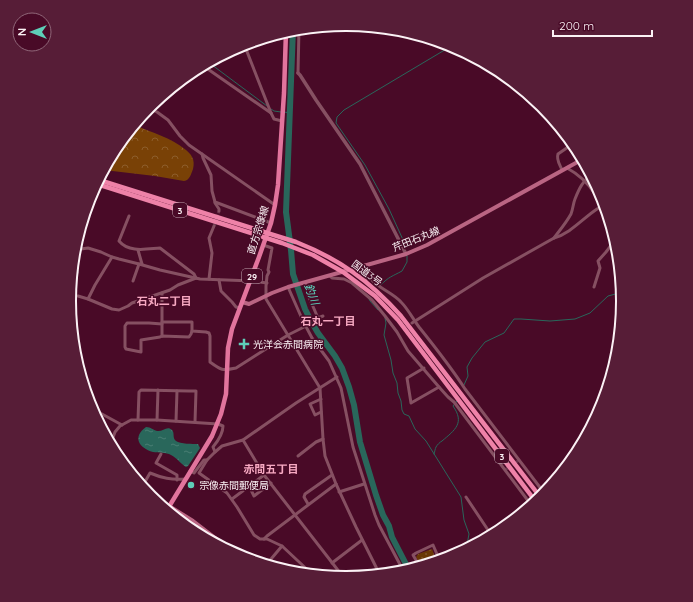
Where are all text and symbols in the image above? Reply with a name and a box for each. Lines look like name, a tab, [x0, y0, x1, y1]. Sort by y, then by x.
north arrow	[12, 12, 52, 52]
scale bar	[553, 12, 652, 38]
text: 200 m	[559, 18, 594, 33]
text: N	[15, 28, 29, 36]
road number: 3	[173, 203, 187, 217]
street label: 直方宗像線	[244, 204, 272, 256]
street label: 芹田石丸線	[390, 224, 442, 254]
street label: 国道3号	[349, 257, 385, 289]
road number: 29	[242, 269, 262, 283]
water label: 釣川	[302, 281, 323, 308]
district label: 石丸二丁目	[137, 294, 192, 308]
district label: 石丸一丁目	[301, 314, 356, 328]
marker: 光洋会赤間病院	[238, 338, 250, 350]
place label: 光洋会赤間病院	[253, 338, 323, 351]
road number: 3	[495, 449, 509, 463]
district label: 赤間五丁目	[244, 462, 299, 476]
place label: 宗像赤間郵便局	[199, 479, 269, 492]
marker: 宗像赤間郵便局	[186, 480, 196, 490]

